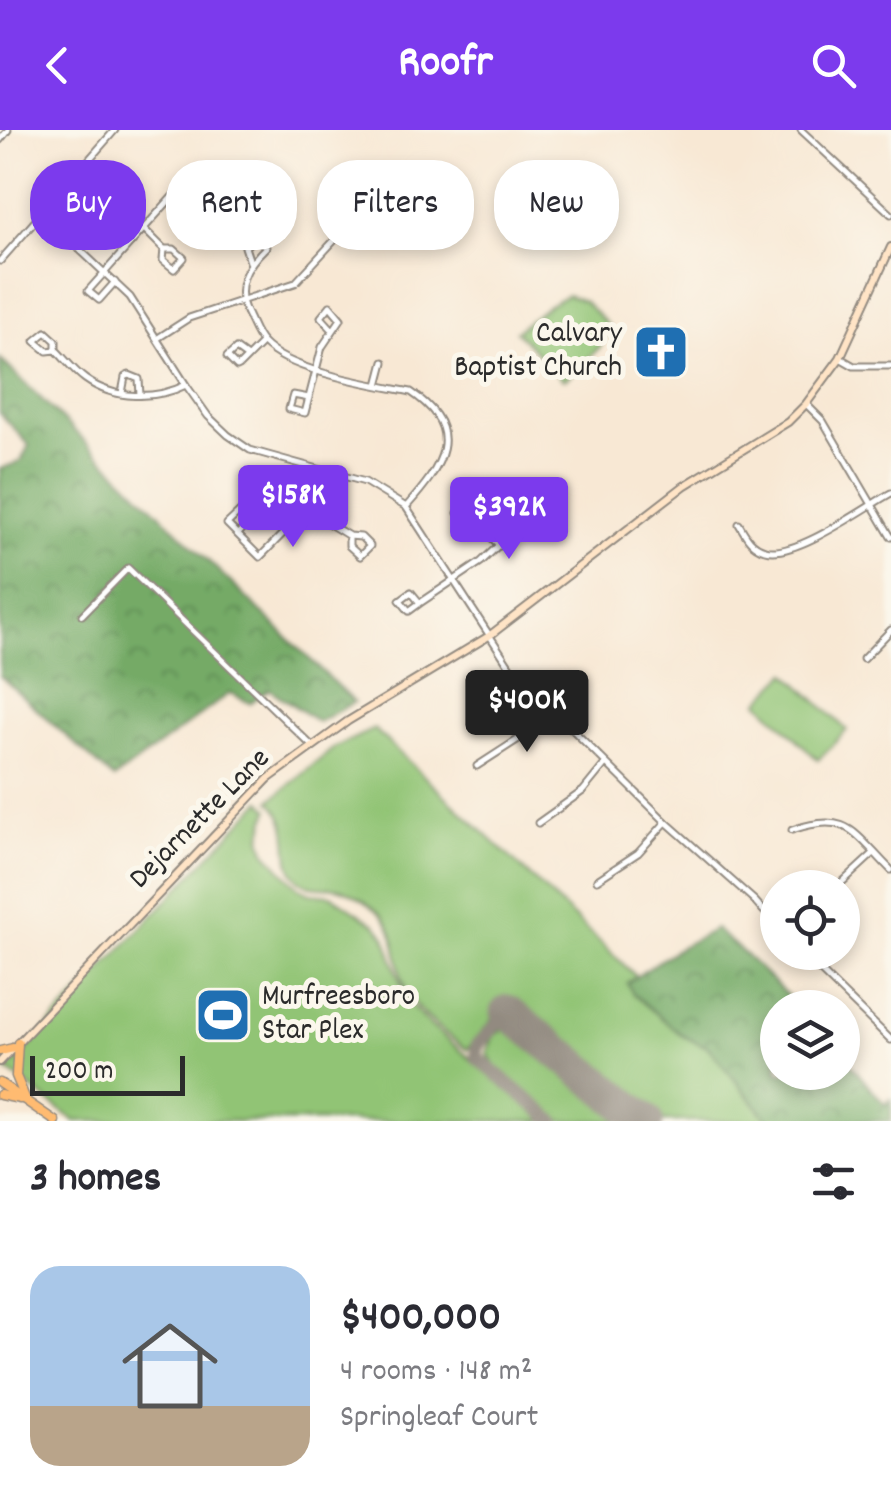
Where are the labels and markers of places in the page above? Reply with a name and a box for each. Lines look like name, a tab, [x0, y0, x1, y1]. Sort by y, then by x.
place label: Calvary Baptist Church	[454, 314, 623, 391]
church icon: Calvary Baptist Church	[631, 322, 691, 382]
pin: $158K	[223, 465, 363, 550]
pin: $392K	[439, 477, 579, 562]
pin: $400K	[457, 670, 597, 755]
place label: Murfreesboro Star Plex	[262, 977, 415, 1054]
sports icon: Murfreesboro Star Plex	[193, 985, 253, 1045]

